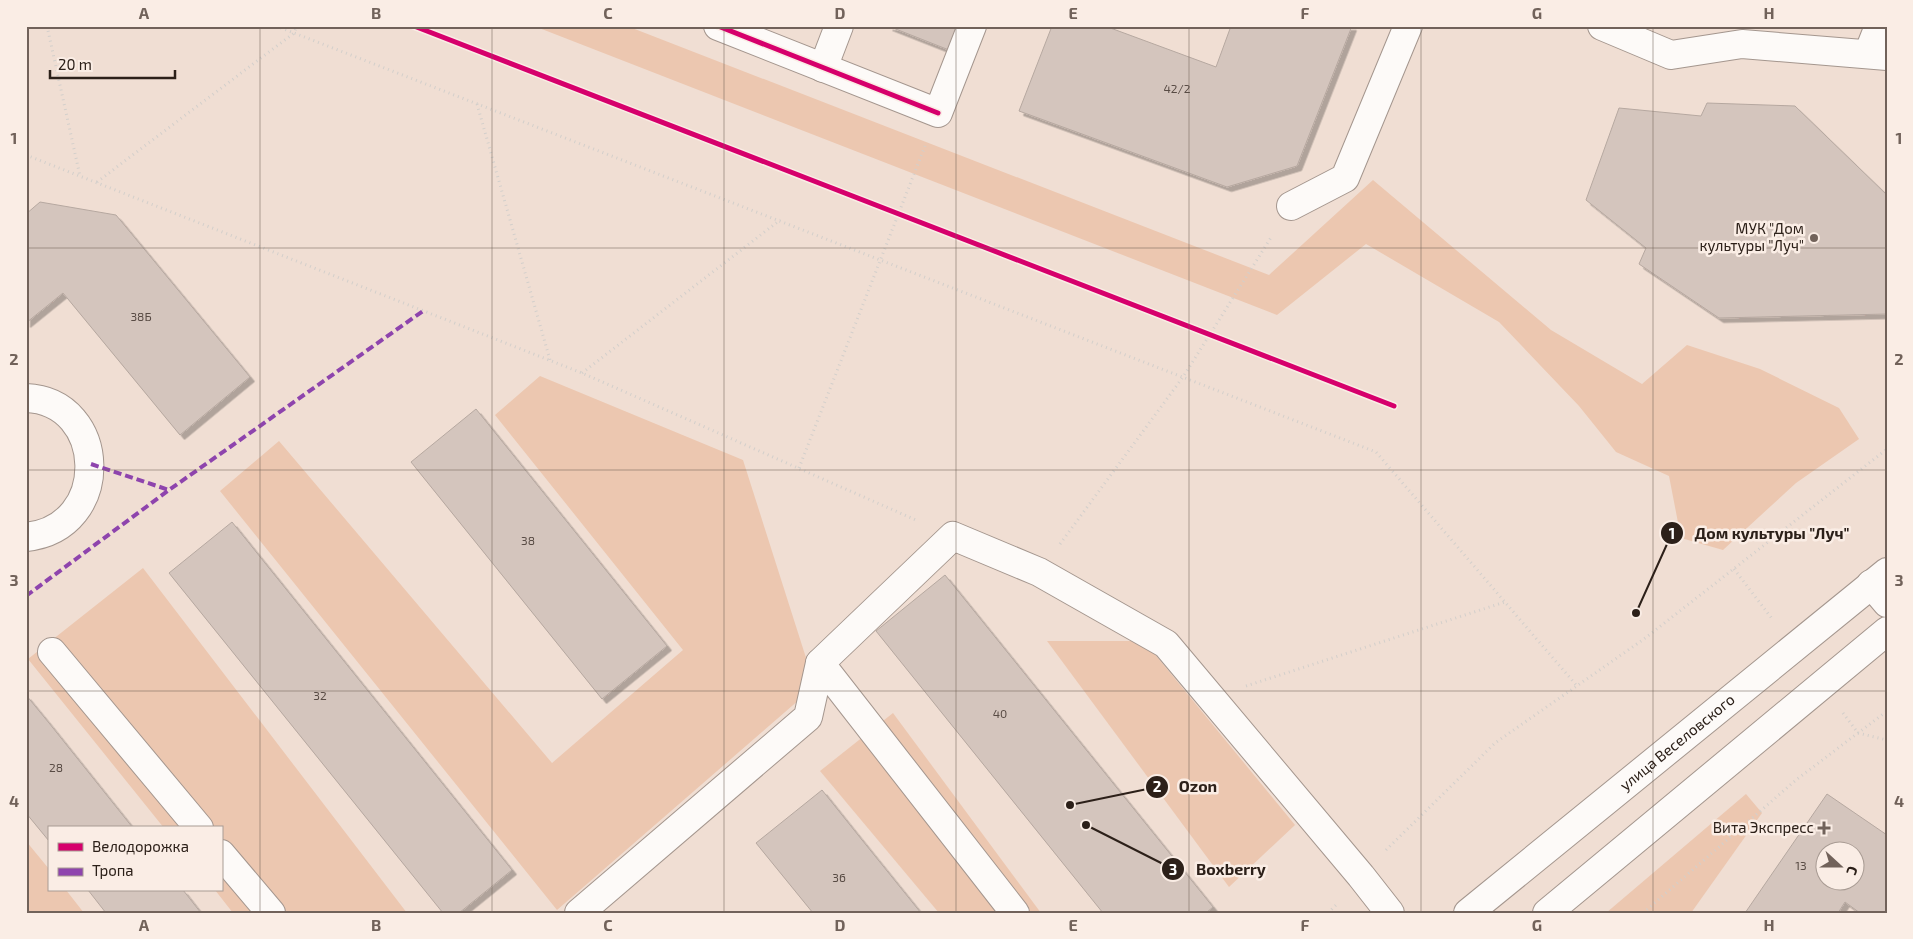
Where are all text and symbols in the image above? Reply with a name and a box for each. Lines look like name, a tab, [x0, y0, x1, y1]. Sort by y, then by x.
text: A	[139, 3, 150, 22]
text: B	[371, 3, 381, 22]
text: C	[603, 3, 613, 22]
text: D	[835, 3, 846, 22]
text: E	[1068, 3, 1078, 22]
text: F	[1301, 3, 1310, 22]
text: G	[1532, 3, 1542, 22]
text: H	[1763, 3, 1775, 22]
scale bar	[50, 48, 175, 80]
text: 20 m	[58, 55, 92, 73]
house number: 42/2	[1163, 81, 1191, 95]
text: 1	[11, 128, 17, 147]
text: 1	[1896, 128, 1902, 147]
place label: МУК "Дом культуры "Луч"	[1700, 219, 1804, 255]
marker: МУК "Дом культуры "Луч"	[1808, 232, 1820, 244]
house number: 38Б	[130, 309, 152, 323]
text: 2	[9, 349, 19, 368]
text: 2	[1894, 349, 1904, 368]
callout: Дом культуры "Луч"	[1659, 518, 1860, 549]
text: Дом культуры "Луч"	[1694, 523, 1850, 542]
text: 1	[1669, 524, 1675, 542]
house number: 38	[521, 533, 535, 547]
text: 3	[9, 570, 19, 589]
text: 3	[1894, 570, 1904, 589]
house number: 32	[313, 688, 327, 702]
street label: улица Веселовского	[1616, 690, 1738, 795]
house number: 40	[993, 706, 1007, 720]
house number: 28	[49, 760, 63, 774]
callout: Ozon	[1144, 771, 1228, 802]
text: Ozon	[1179, 776, 1217, 795]
text: 2	[1153, 777, 1162, 795]
text: 4	[9, 791, 19, 810]
text: 4	[1894, 791, 1904, 810]
place label: Вита Экспресс	[1713, 818, 1814, 836]
marker: Вита Экспресс	[1818, 822, 1830, 834]
legend	[48, 826, 222, 892]
text: Велодорожка	[92, 837, 189, 855]
north arrow	[1816, 842, 1866, 892]
callout: Boxberry	[1161, 854, 1275, 885]
house number: 13	[1795, 858, 1807, 872]
text: Boxberry	[1196, 859, 1266, 879]
text: 3	[1169, 860, 1177, 878]
text: Тропа	[92, 861, 134, 879]
text: С	[1843, 864, 1862, 878]
house number: 36	[832, 870, 846, 884]
text: A	[139, 915, 150, 934]
text: B	[371, 915, 381, 934]
text: C	[603, 915, 613, 934]
text: D	[835, 915, 846, 934]
text: E	[1068, 915, 1078, 934]
text: F	[1301, 915, 1310, 934]
text: G	[1532, 915, 1542, 934]
text: H	[1763, 915, 1775, 934]

